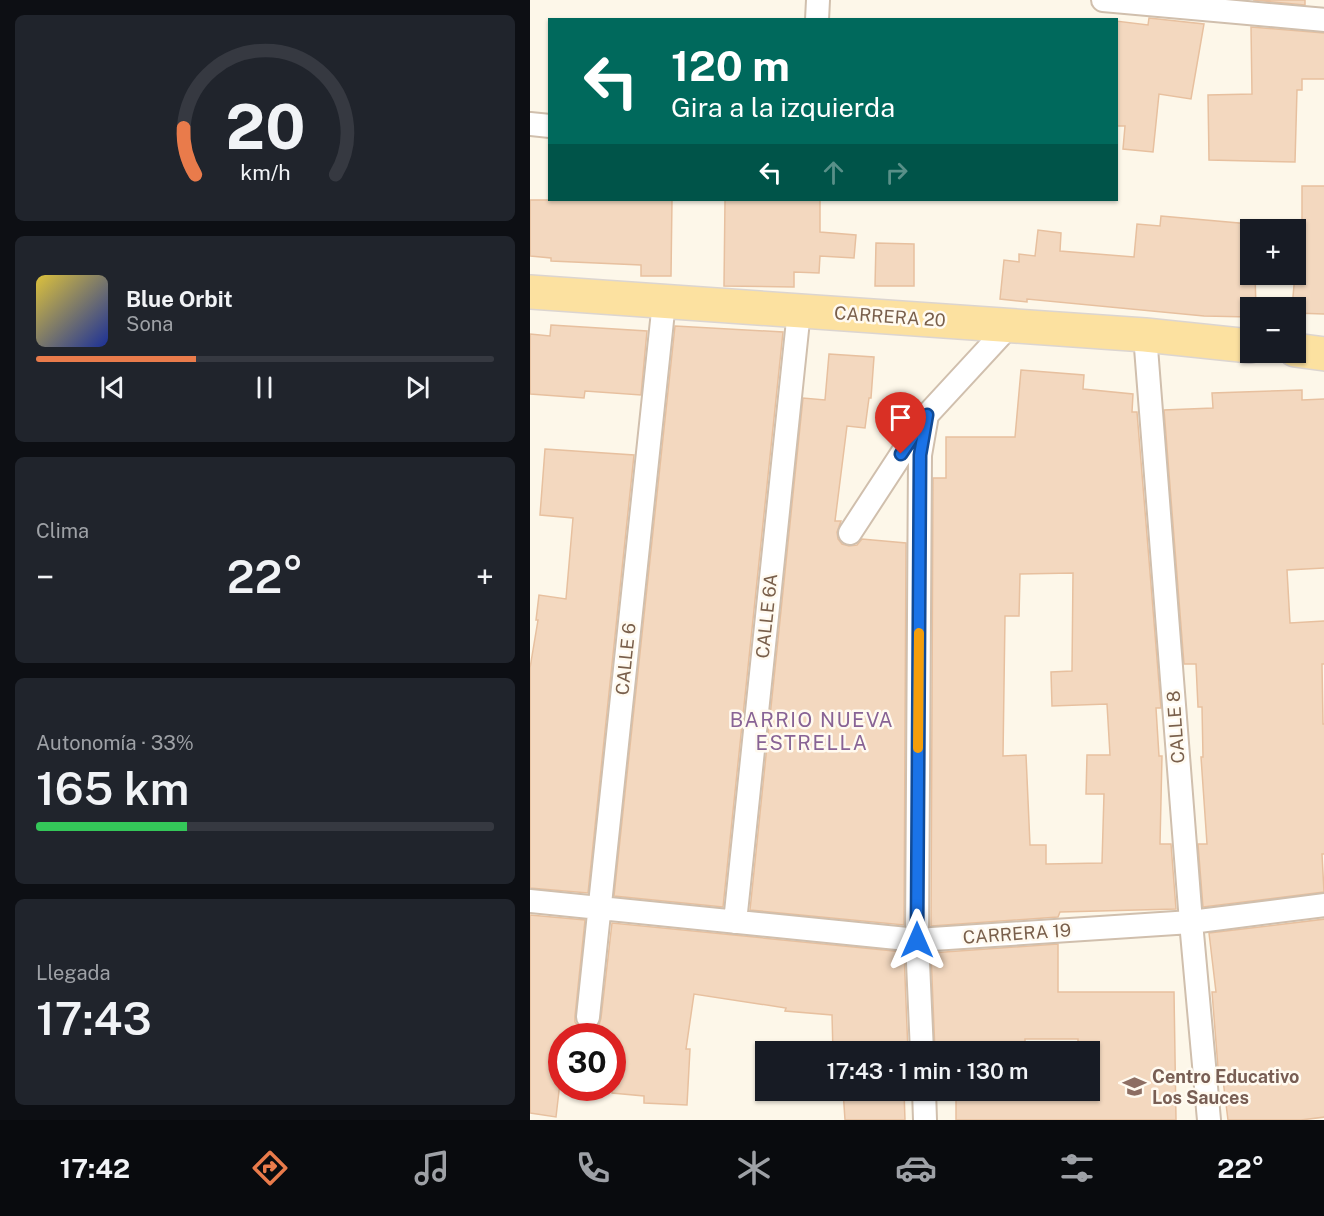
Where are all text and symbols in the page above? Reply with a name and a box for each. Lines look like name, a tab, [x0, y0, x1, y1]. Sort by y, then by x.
text: 120 m	[671, 41, 790, 90]
icon: left	[572, 42, 650, 120]
text: 20	[225, 90, 305, 163]
text: Gira a la izquierda	[671, 91, 895, 123]
icon: left	[754, 156, 787, 189]
icon: ahead	[817, 156, 850, 189]
icon: right	[880, 156, 913, 189]
text: km/h	[240, 160, 290, 185]
map controls	[1240, 219, 1306, 363]
button: +	[1240, 219, 1306, 285]
text: Blue Orbit	[126, 286, 233, 312]
button: −	[1240, 297, 1306, 363]
street label: CARRERA 20	[834, 302, 946, 331]
text: Sona	[126, 312, 173, 336]
icon: previous	[96, 371, 129, 404]
icon: pause	[248, 371, 281, 404]
icon: next	[401, 371, 434, 404]
pin	[875, 392, 926, 454]
icon: arrive	[884, 401, 917, 434]
text: Clima	[36, 519, 89, 543]
text: 22°	[227, 550, 303, 603]
text: −	[36, 558, 54, 596]
text: +	[476, 558, 494, 596]
street label: CALLE 6A	[752, 572, 781, 659]
street label: CALLE 6	[611, 622, 640, 696]
street label: CALLE 8	[1162, 690, 1189, 764]
district label: BARRIO NUEVA ESTRELLA	[730, 708, 894, 755]
text: Autonomía · 33%	[36, 731, 194, 755]
text: 165 km	[36, 762, 189, 815]
position arrow	[885, 908, 949, 972]
street label: CARRERA 19	[962, 919, 1072, 948]
text: Llegada	[36, 961, 111, 985]
text: 17:43	[36, 992, 152, 1045]
speed limit sign: 30	[548, 1023, 626, 1101]
text: 17:43 · 1 min · 130 m	[827, 1058, 1028, 1084]
place label: Centro Educativo Los Sauces	[1152, 1066, 1299, 1108]
school or university icon: Centro Educativo Los Sauces	[1121, 1074, 1147, 1100]
icon: directions	[249, 1147, 291, 1189]
icon: music	[411, 1147, 453, 1189]
icon: phone	[572, 1147, 614, 1189]
icon: climate	[733, 1147, 775, 1189]
icon: car	[895, 1147, 937, 1189]
icon: filters	[1056, 1147, 1098, 1189]
text: 17:42	[60, 1152, 130, 1184]
text: 22°	[1217, 1152, 1264, 1184]

